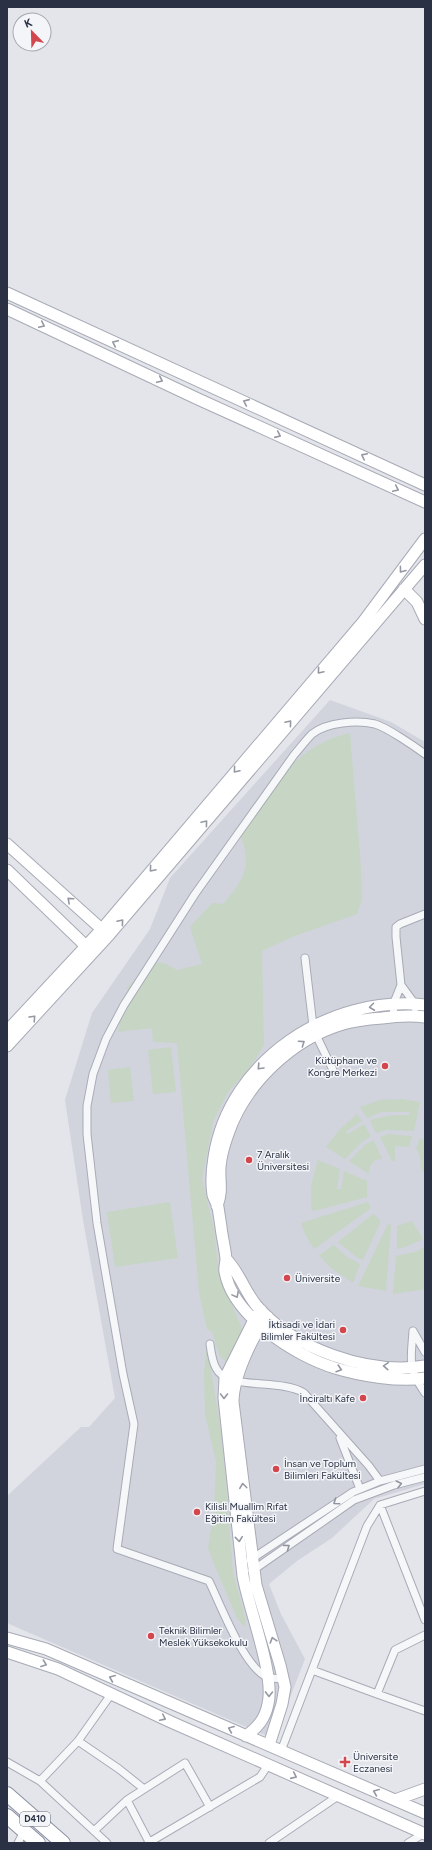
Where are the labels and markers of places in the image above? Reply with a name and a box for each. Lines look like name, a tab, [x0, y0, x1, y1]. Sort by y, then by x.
place label: Kütüphane ve Kongre Merkezi	[308, 1054, 378, 1079]
marker: Kütüphane ve Kongre Merkezi	[380, 1061, 390, 1071]
place label: 7 Aralık Üniversitesi	[257, 1148, 309, 1173]
marker: 7 Aralık Üniversitesi	[244, 1155, 254, 1165]
place label: Üniversite	[295, 1272, 341, 1285]
marker: Üniversite	[282, 1273, 292, 1283]
place label: İktisadi ve İdari Bilimler Fakültesi	[261, 1318, 335, 1343]
marker: İktisadi ve İdari Bilimler Fakültesi	[338, 1325, 348, 1335]
place label: İnciraltı Kafe	[299, 1392, 356, 1405]
marker: İnciraltı Kafe	[358, 1393, 368, 1403]
place label: İnsan ve Toplum Bilimleri Fakültesi	[284, 1457, 361, 1482]
marker: İnsan ve Toplum Bilimleri Fakültesi	[271, 1464, 281, 1474]
place label: Kilisli Muallim Rıfat Eğitim Fakültesi	[205, 1500, 288, 1525]
marker: Kilisli Muallim Rıfat Eğitim Fakültesi	[192, 1507, 202, 1517]
place label: Teknik Bilimler Meslek Yüksekokulu	[159, 1624, 248, 1649]
marker: Teknik Bilimler Meslek Yüksekokulu	[146, 1631, 156, 1641]
place label: Üniversite Eczanesi	[353, 1750, 399, 1775]
marker: Üniversite Eczanesi	[340, 1757, 350, 1767]

